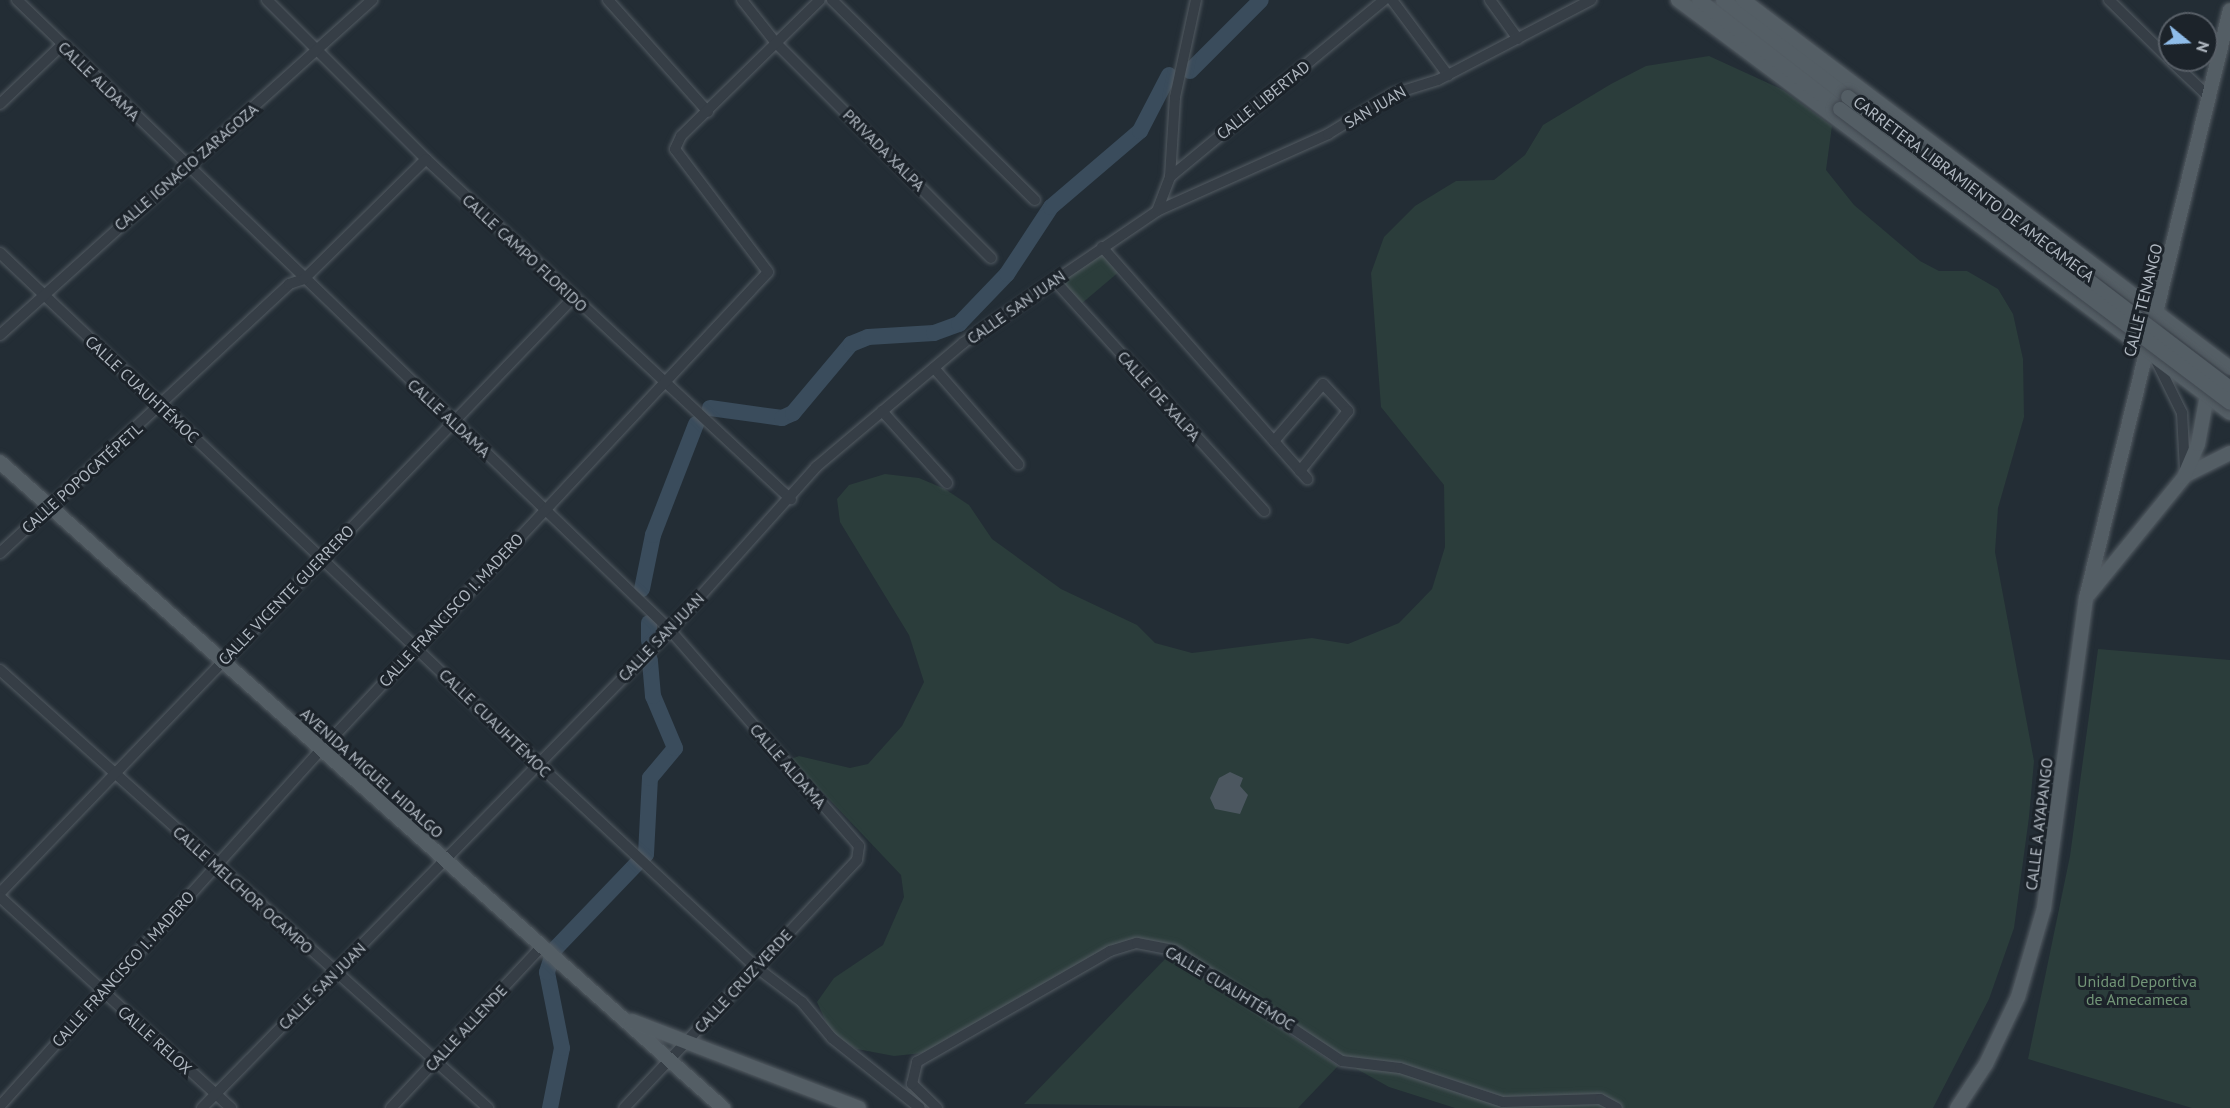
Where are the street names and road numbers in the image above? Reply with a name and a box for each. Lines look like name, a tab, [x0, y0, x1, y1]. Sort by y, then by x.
street label: CALLE ALDAMA	[54, 37, 144, 125]
street label: CALLE LIBERTAD	[1212, 57, 1314, 143]
street label: SAN JUAN	[1341, 82, 1409, 132]
street label: CARRETERA LIBRAMIENTO DE AMECAMECA	[1849, 92, 2099, 286]
street label: CALLE IGNACIO ZARAGOZA	[110, 99, 262, 235]
street label: PRIVADA XALPA	[839, 105, 929, 195]
street label: CALLE CAMPO FLORIDO	[458, 190, 592, 316]
street label: CALLE TENANGO	[2120, 241, 2166, 359]
street label: CALLE SAN JUAN	[963, 266, 1069, 348]
street label: CALLE CUAUHTÉMOC	[81, 332, 203, 446]
street label: CALLE DE XALPA	[1113, 347, 1205, 445]
street label: CALLE ALDAMA	[404, 375, 494, 461]
street label: CALLE POPOCATÉPETL	[18, 419, 146, 537]
street label: CALLE VICENTE GUERRERO	[214, 521, 358, 669]
street label: CALLE FRANCISCO I. MADERO	[374, 529, 528, 691]
street label: CALLE SAN JUAN	[614, 589, 708, 685]
street label: CALLE CUAUHTÉMOC	[435, 665, 555, 781]
street label: AVENIDA MIGUEL HIDALGO	[296, 703, 448, 843]
street label: CALLE ALDAMA	[746, 720, 830, 812]
street label: CALLE A AYAPANGO	[2021, 756, 2057, 892]
street label: CALLE MELCHOR OCAMPO	[169, 822, 317, 958]
street label: CALLE FRANCISCO I. MADERO	[48, 887, 198, 1051]
street label: CALLE CRUZ VERDE	[690, 925, 796, 1037]
street label: CALLE SAN JUAN	[274, 938, 370, 1034]
street label: CALLE CUAUHTÉMOC	[1162, 942, 1298, 1034]
street label: CALLE ALLENDE	[421, 981, 511, 1075]
street label: CALLE RELOX	[114, 1002, 196, 1078]

